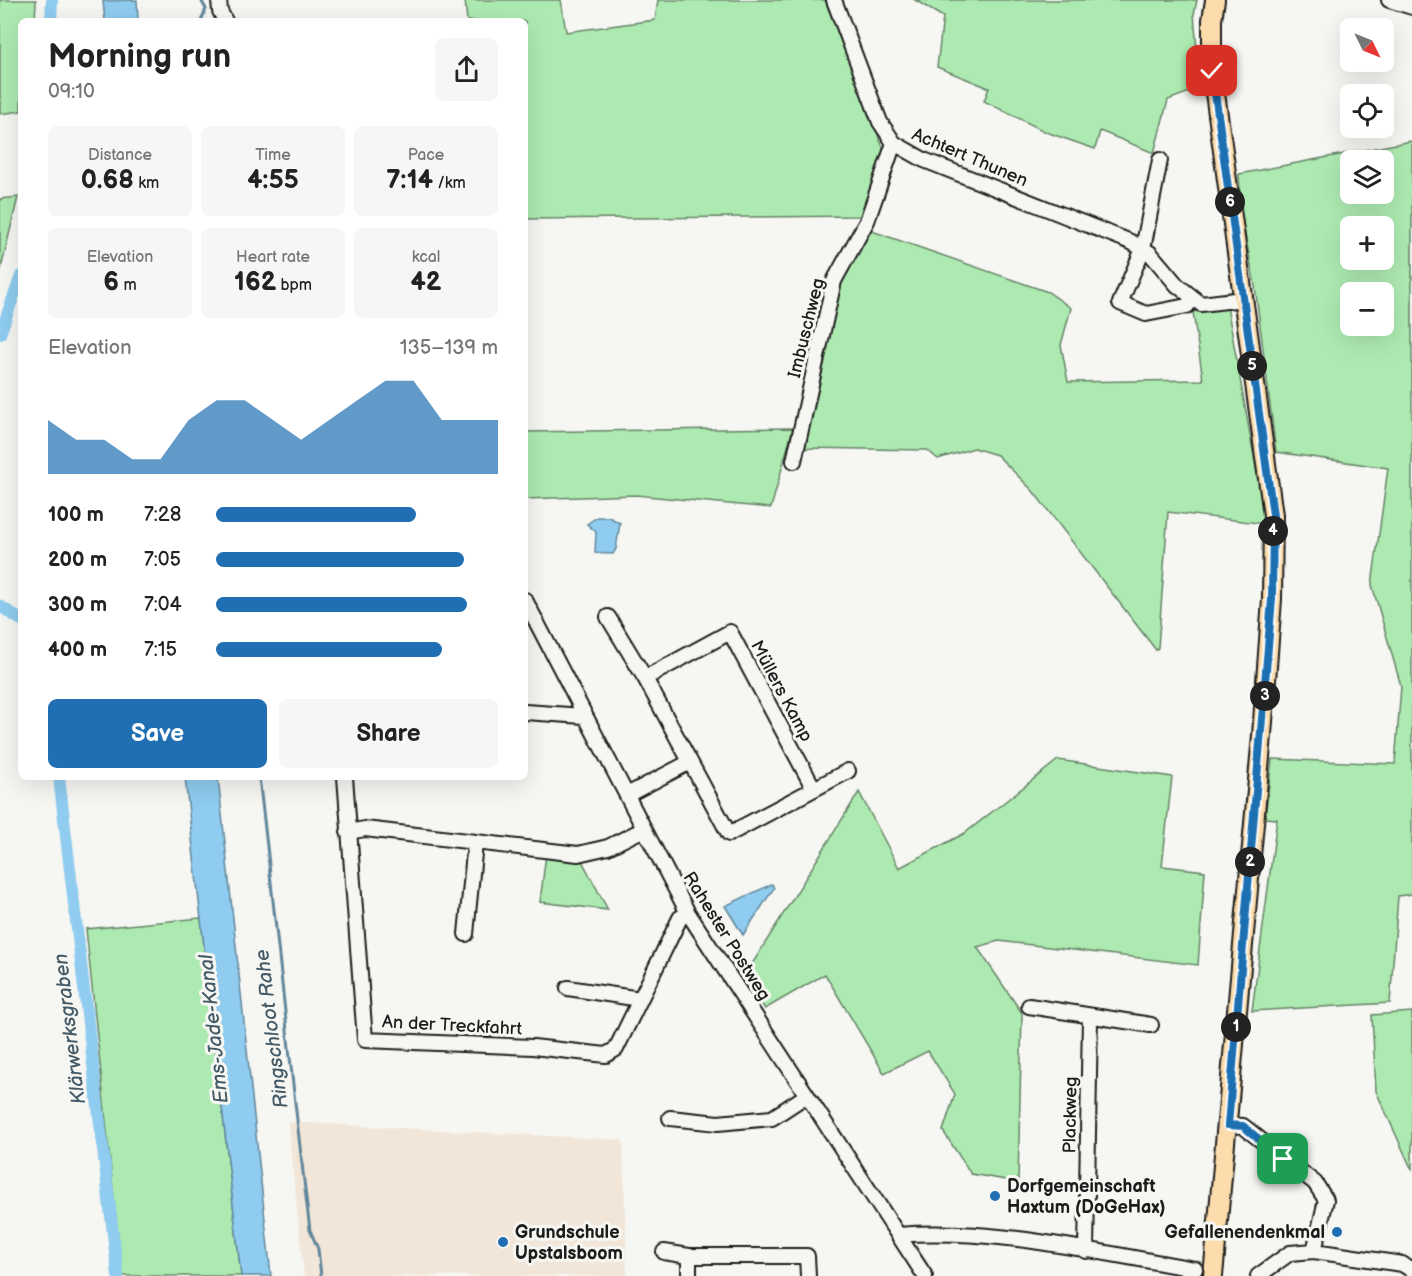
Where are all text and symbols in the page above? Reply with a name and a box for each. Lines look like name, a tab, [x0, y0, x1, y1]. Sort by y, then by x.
north arrow	[1340, 18, 1394, 72]
map controls	[1340, 18, 1394, 336]
text: Morning run	[48, 37, 231, 77]
button: share	[435, 38, 498, 101]
pin	[1186, 45, 1237, 96]
icon: check	[1195, 54, 1228, 87]
text: 09:10	[48, 80, 95, 104]
button: locate	[1340, 84, 1394, 138]
street label: Achtert Thunen	[909, 124, 1031, 191]
text: Distance	[88, 146, 152, 165]
text: Time	[255, 146, 291, 165]
text: Pace	[408, 146, 444, 165]
button: layers	[1340, 150, 1394, 204]
text: 0.68	[81, 165, 134, 196]
text: 4:55	[247, 165, 299, 196]
text: 7:14	[386, 165, 433, 196]
text: km	[134, 174, 159, 193]
text: /km	[433, 174, 466, 193]
pin: 6	[1215, 187, 1245, 217]
text: 6	[1225, 192, 1235, 211]
button: +	[1340, 216, 1394, 270]
text: Elevation	[87, 248, 153, 267]
text: Heart rate	[236, 248, 310, 267]
text: kcal	[412, 248, 440, 267]
text: 6	[103, 267, 119, 298]
text: 162	[234, 267, 276, 298]
text: 42	[411, 267, 441, 298]
text: m	[119, 276, 137, 295]
text: bpm	[276, 276, 312, 295]
street label: Imbuschweg	[784, 276, 829, 380]
button: −	[1340, 282, 1394, 336]
text: Elevation	[48, 336, 131, 360]
text: 135–139 m	[400, 336, 498, 360]
pin: 5	[1237, 351, 1267, 381]
text: 5	[1247, 356, 1257, 375]
text: 100 m	[48, 503, 104, 527]
text: 7:28	[144, 503, 181, 527]
pin: 4	[1258, 516, 1288, 546]
text: 4	[1268, 521, 1278, 540]
text: 200 m	[48, 548, 107, 572]
text: 7:05	[144, 548, 181, 572]
text: 300 m	[48, 593, 107, 617]
text: 7:04	[144, 593, 182, 617]
street label: Müllers Kamp	[746, 637, 817, 745]
text: 400 m	[48, 638, 107, 662]
text: 7:15	[144, 638, 177, 662]
pin: 3	[1250, 681, 1280, 711]
text: 3	[1260, 686, 1270, 705]
button: Save	[48, 699, 267, 768]
button: Share	[279, 699, 498, 768]
pin: 2	[1235, 847, 1265, 877]
text: 2	[1245, 852, 1255, 871]
street label: Rahester Postweg	[679, 868, 775, 1005]
water label: Ringschloot Rahe	[250, 948, 294, 1110]
water label: Klärwerksgraben	[49, 952, 91, 1106]
water label: Ems-Jade-Kanal	[194, 952, 234, 1105]
street label: An der Treckfahrt	[381, 1011, 523, 1040]
pin: 1	[1221, 1012, 1251, 1042]
text: 1	[1233, 1017, 1239, 1036]
street label: Plackweg	[1059, 1076, 1082, 1154]
pin	[1257, 1133, 1308, 1184]
icon: arrive	[1266, 1142, 1299, 1175]
place label: Dorfgemeinschaft Haxtum (DoGeHax)	[1007, 1176, 1166, 1218]
marker: Dorfgemeinschaft Haxtum (DoGeHax)	[988, 1189, 1002, 1203]
place label: Grundschule Upstalsboom	[515, 1222, 623, 1264]
place label: Gefallenendenkmal	[1165, 1222, 1325, 1243]
marker: Gefallenendenkmal	[1330, 1225, 1344, 1239]
marker: Grundschule Upstalsboom	[496, 1235, 510, 1249]

